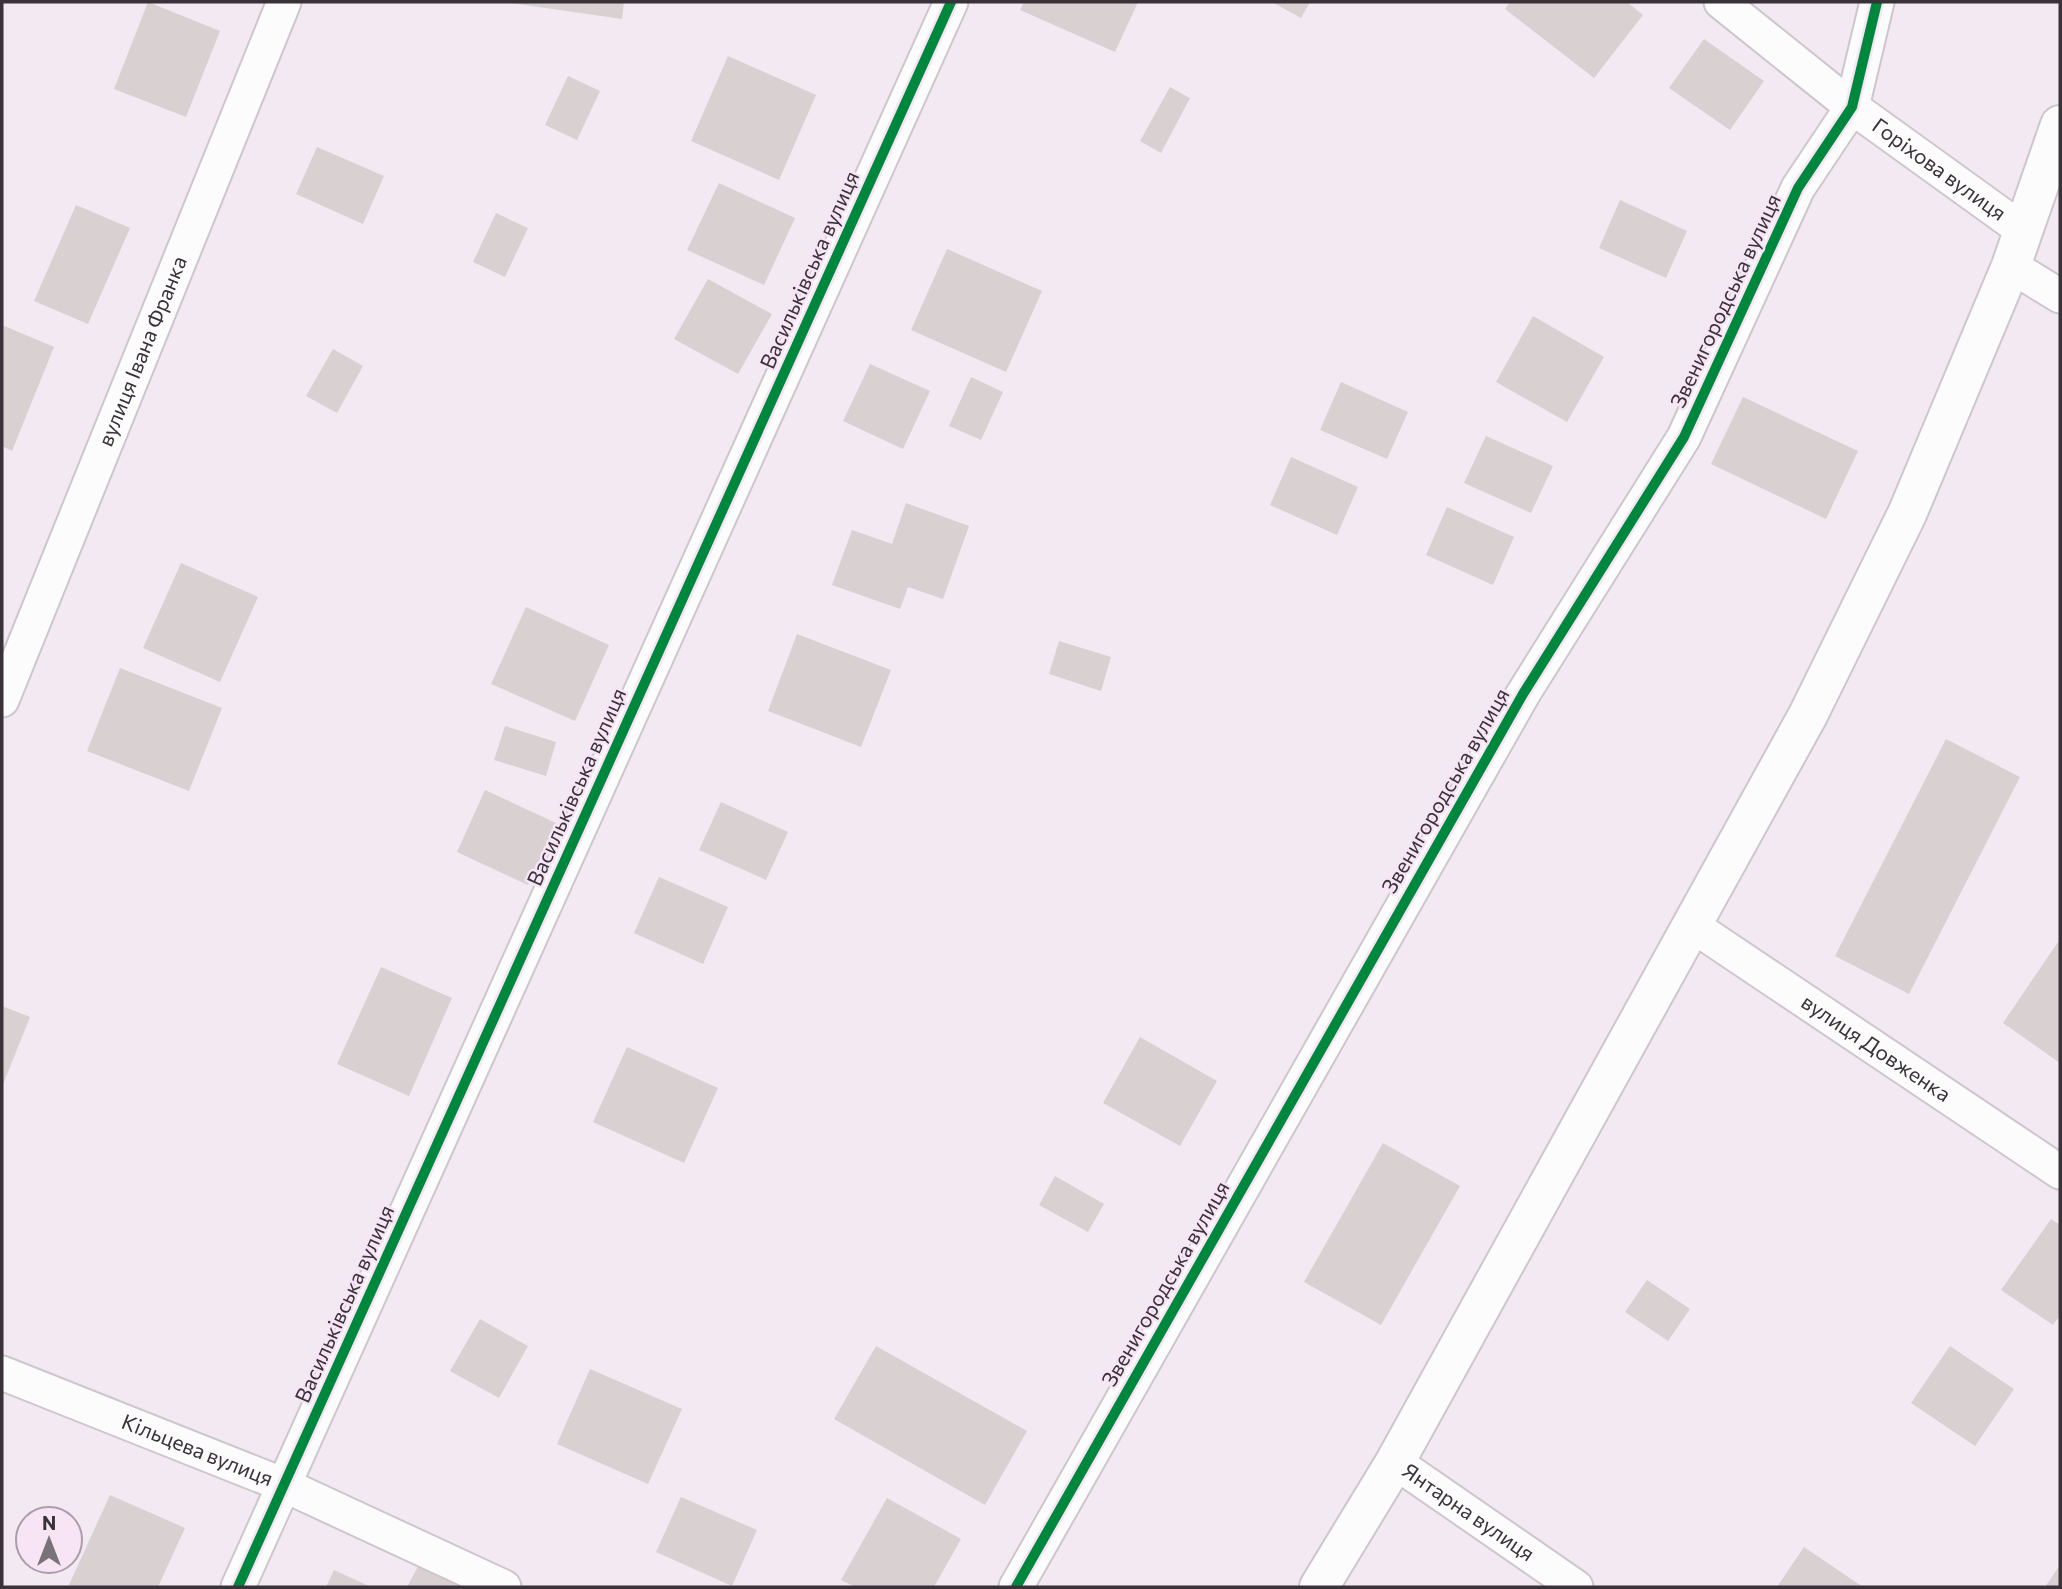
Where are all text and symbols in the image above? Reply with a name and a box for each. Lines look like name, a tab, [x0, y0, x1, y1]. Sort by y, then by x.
street label: Горіхова вулиця	[1868, 112, 2011, 225]
street label: Васильківська вулиця	[754, 167, 863, 372]
street label: Звенигородська вулиця	[1664, 190, 1785, 411]
street label: вулиця Івана Франка	[92, 252, 191, 449]
street label: Звенигородська вулиця	[1376, 683, 1514, 897]
street label: Васильківська вулиця	[521, 684, 630, 889]
street label: вулиця Довженка	[1797, 988, 1956, 1106]
street label: Звенигородська вулиця	[1096, 1176, 1234, 1390]
street label: Васильківська вулиця	[289, 1201, 398, 1406]
street label: Кільцева вулиця	[119, 1408, 277, 1490]
street label: Янтарна вулиця	[1398, 1457, 1540, 1566]
north arrow	[14, 1505, 84, 1575]
text: N	[42, 1511, 56, 1534]

